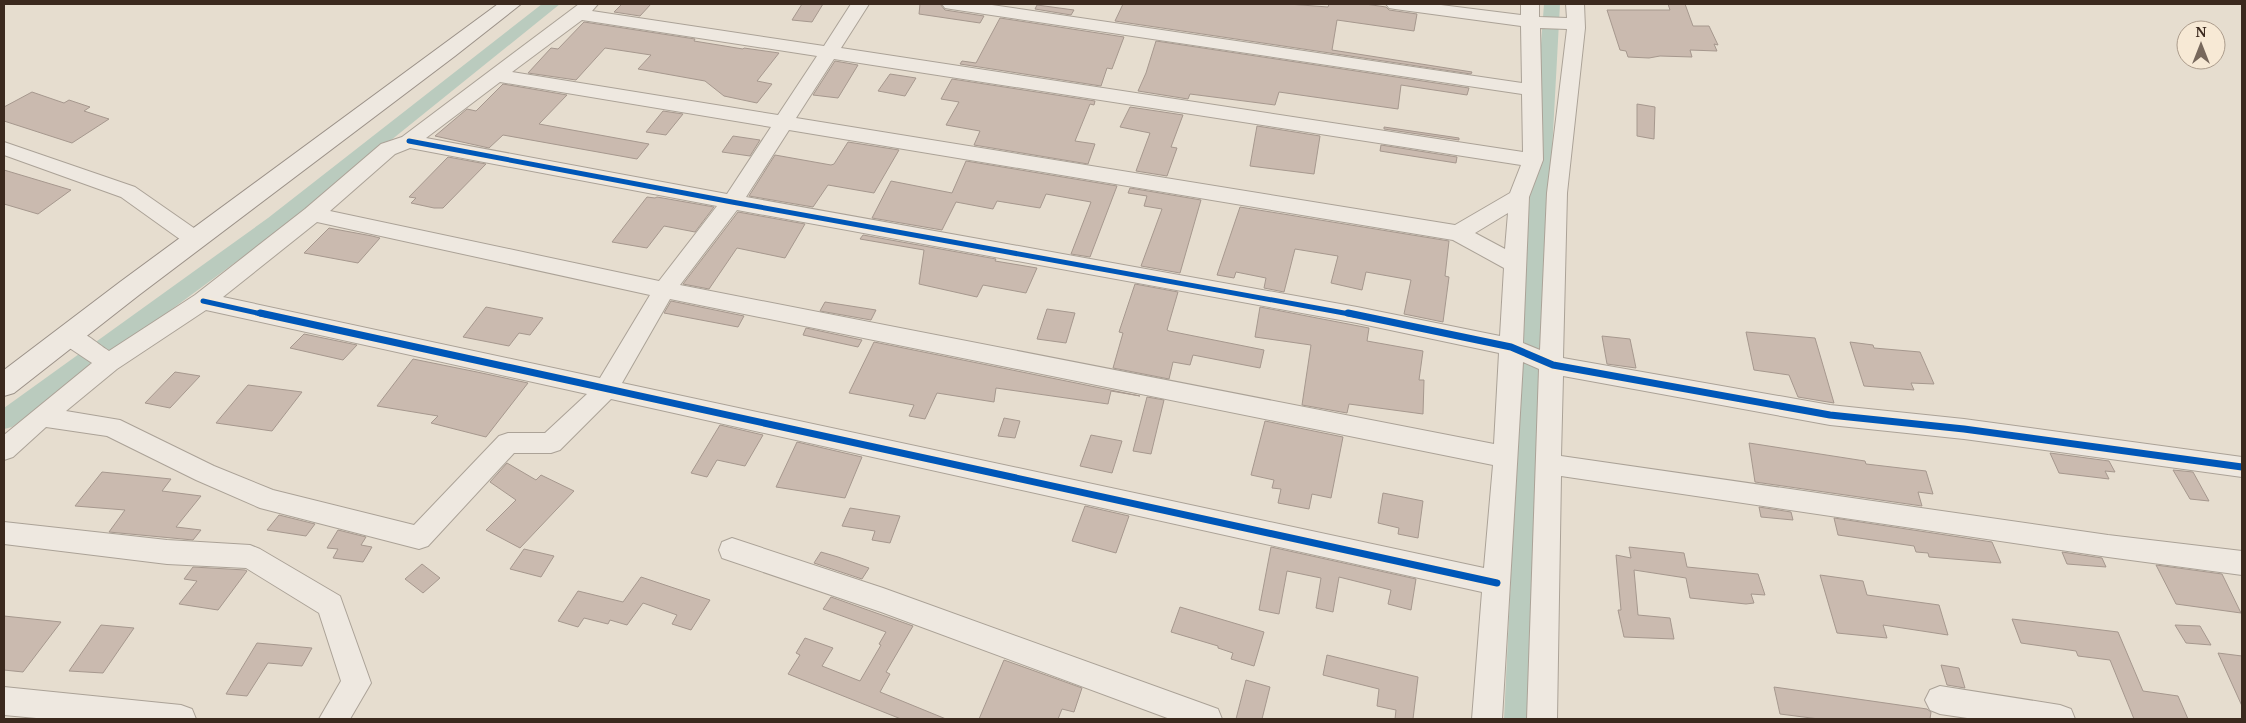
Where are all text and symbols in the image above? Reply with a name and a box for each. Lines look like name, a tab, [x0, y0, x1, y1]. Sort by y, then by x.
north arrow	[2176, 20, 2226, 70]
text: N	[2195, 22, 2207, 41]

